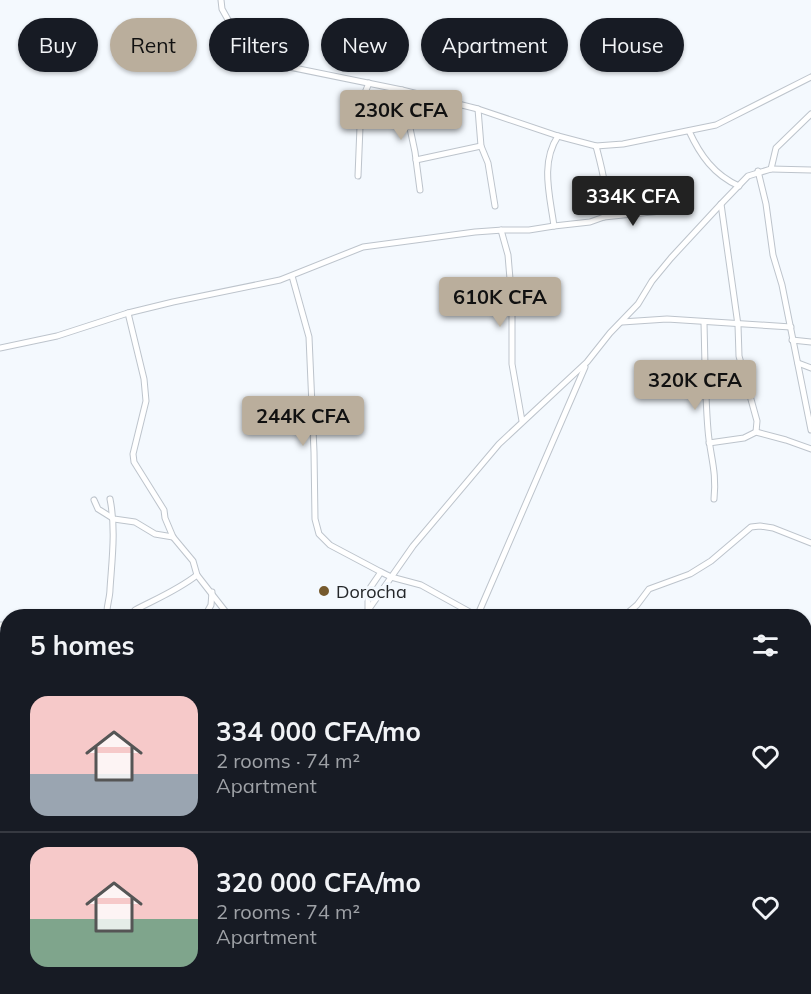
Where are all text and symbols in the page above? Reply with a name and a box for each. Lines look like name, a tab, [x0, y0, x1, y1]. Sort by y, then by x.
chip: Buy	[18, 18, 98, 72]
chip: Rent	[110, 18, 197, 72]
chip: Filters	[209, 18, 309, 72]
chip: New	[321, 18, 409, 72]
chip: Apartment	[421, 18, 568, 72]
chip: House	[580, 18, 684, 72]
pin: 230K CFA	[339, 90, 463, 141]
text: 230K CFA	[354, 97, 448, 122]
pin: 334K CFA	[571, 176, 695, 227]
text: 334K CFA	[586, 183, 680, 208]
pin: 610K CFA	[438, 277, 562, 328]
text: 610K CFA	[453, 284, 547, 309]
pin: 320K CFA	[633, 360, 757, 411]
text: 320K CFA	[648, 367, 742, 392]
pin: 244K CFA	[241, 396, 365, 447]
text: 244K CFA	[256, 403, 350, 428]
place label: Dorocha	[336, 580, 407, 603]
marker: Dorocha	[317, 584, 331, 598]
text: 5 homes	[30, 629, 134, 662]
icon: filters	[749, 629, 782, 662]
text: 334 000 CFA/mo	[216, 715, 421, 748]
icon: home	[78, 720, 150, 792]
icon: heart	[749, 740, 782, 773]
text: 2 rooms · 74 m²	[216, 748, 360, 773]
text: Apartment	[216, 773, 317, 798]
text: 320 000 CFA/mo	[216, 866, 421, 899]
icon: home	[78, 871, 150, 943]
icon: heart	[749, 891, 782, 924]
text: 2 rooms · 74 m²	[216, 899, 360, 924]
text: Apartment	[216, 924, 317, 949]

